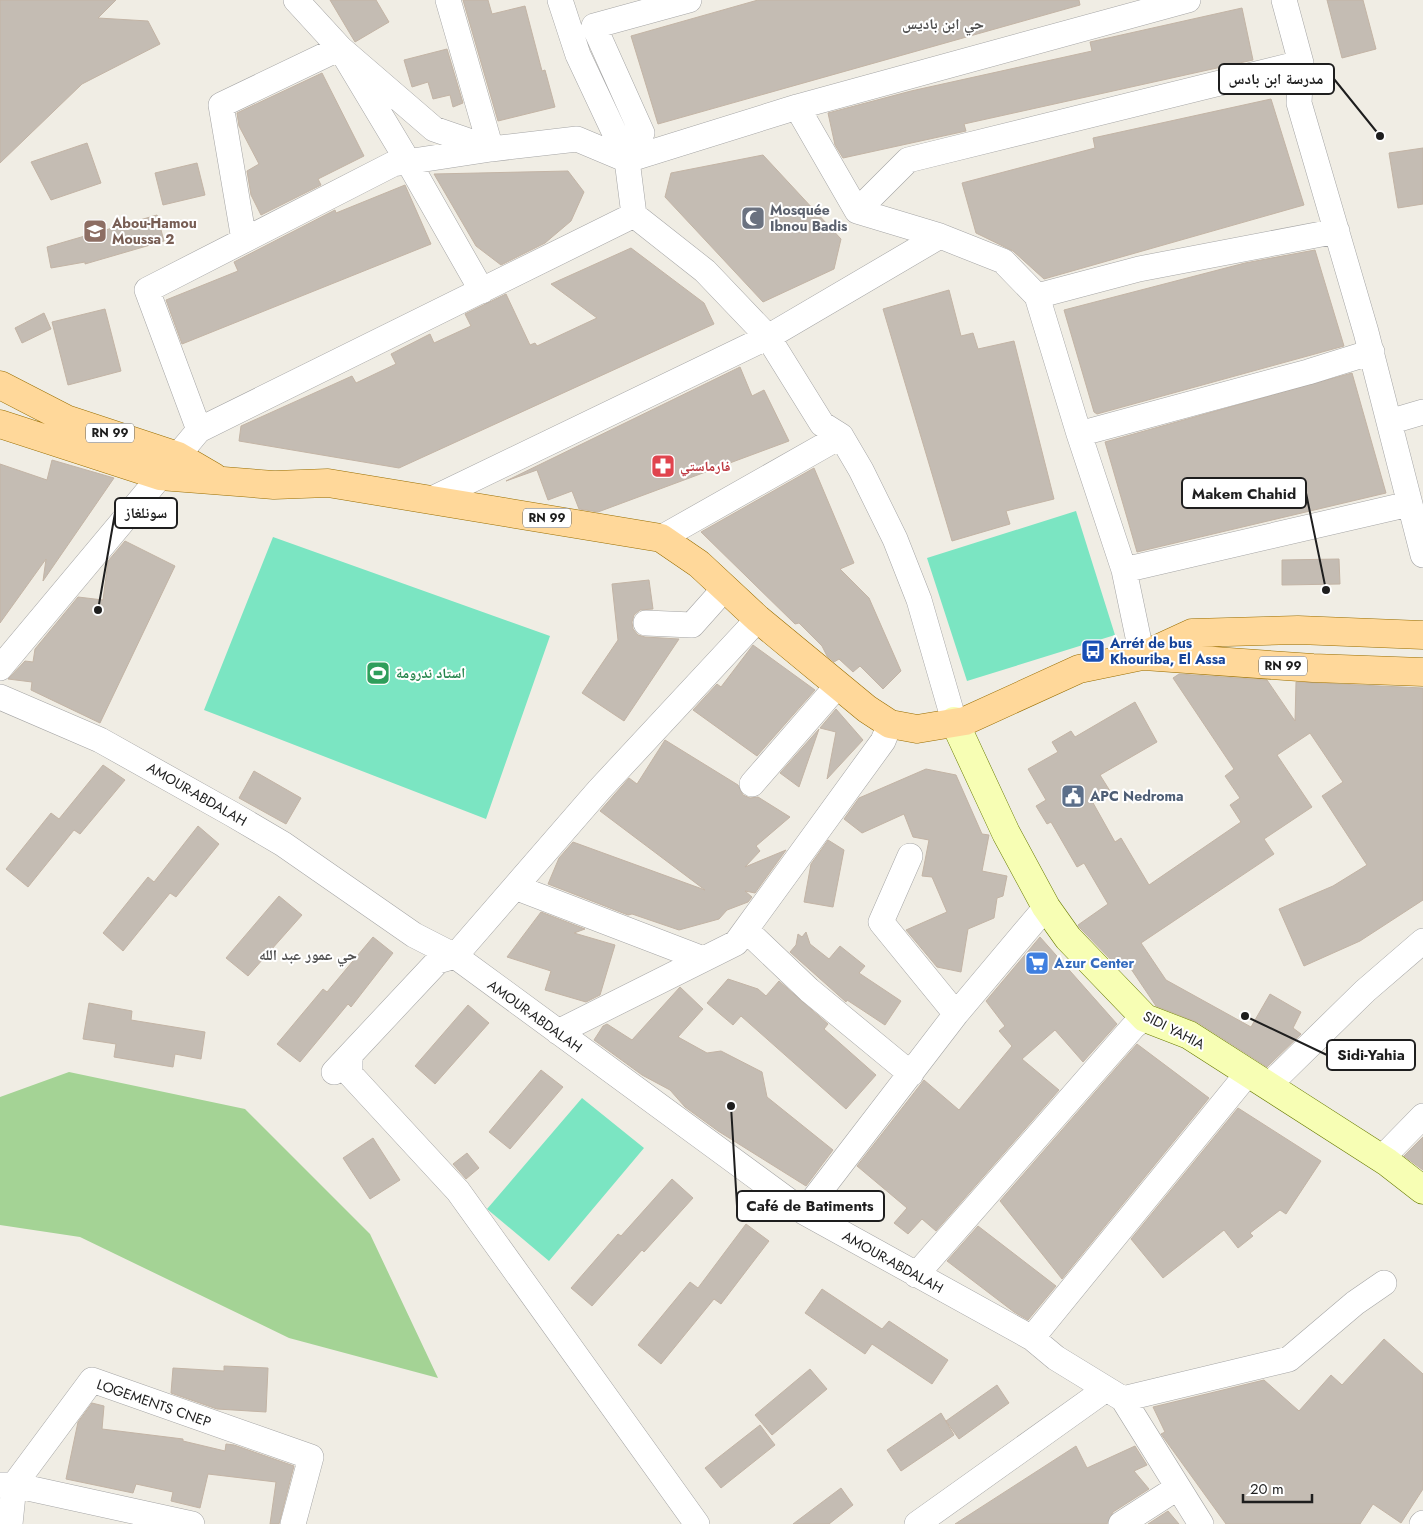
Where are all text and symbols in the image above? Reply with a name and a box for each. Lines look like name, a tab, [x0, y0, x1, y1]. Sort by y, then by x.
district label: حي ابن باديس	[902, 13, 984, 36]
callout: مدرسة ابن بادس	[1219, 64, 1334, 94]
text: مدرسة ابن بادس	[1229, 68, 1323, 90]
place label: Mosquée Ibnou Badis	[770, 200, 848, 236]
mosque icon: Mosquée Ibnou Badis	[740, 205, 766, 231]
place label: Abou-Hamou Moussa 2	[111, 213, 197, 249]
school or university icon: Abou-Hamou Moussa 2	[82, 218, 108, 244]
road number: RN 99	[86, 423, 134, 442]
pharmacy icon: فارماستي	[650, 453, 676, 479]
place label: فارماستي	[680, 456, 730, 477]
callout: Makem Chahid	[1182, 478, 1306, 508]
text: Makem Chahid	[1192, 483, 1296, 505]
callout: سونلغاز	[115, 498, 177, 528]
text: سونلغاز	[124, 502, 167, 524]
road number: RN 99	[523, 508, 571, 528]
place label: Arrét de bus Khouriba, El Assa	[1109, 633, 1226, 669]
bus stop icon: Arrét de bus Khouriba, El Assa	[1080, 638, 1106, 664]
road number: RN 99	[1259, 656, 1307, 676]
sports icon: استاد ندرومة	[365, 660, 391, 686]
place label: استاد ندرومة	[396, 663, 465, 683]
street label: AMOUR-ABDALAH	[143, 757, 251, 831]
public building icon: APC Nedroma	[1060, 783, 1086, 809]
place label: APC Nedroma	[1089, 786, 1184, 806]
district label: حي عمور عبد الله	[259, 944, 357, 967]
supermarket icon: Azur Center	[1024, 950, 1050, 976]
place label: Azur Center	[1053, 953, 1135, 973]
street label: AMOUR-ABDALAH	[484, 975, 586, 1057]
street label: SIDI YAHIA	[1140, 1006, 1209, 1054]
callout: Sidi-Yahia	[1327, 1040, 1415, 1070]
text: Sidi-Yahia	[1337, 1044, 1405, 1066]
callout: Café de Batiments	[737, 1191, 884, 1221]
text: Café de Batiments	[746, 1195, 874, 1217]
street label: AMOUR-ABDALAH	[839, 1226, 947, 1298]
street label: LOGEMENTS CNEP	[94, 1374, 214, 1432]
scale bar	[1243, 1472, 1312, 1504]
text: 20 m	[1250, 1478, 1284, 1500]

